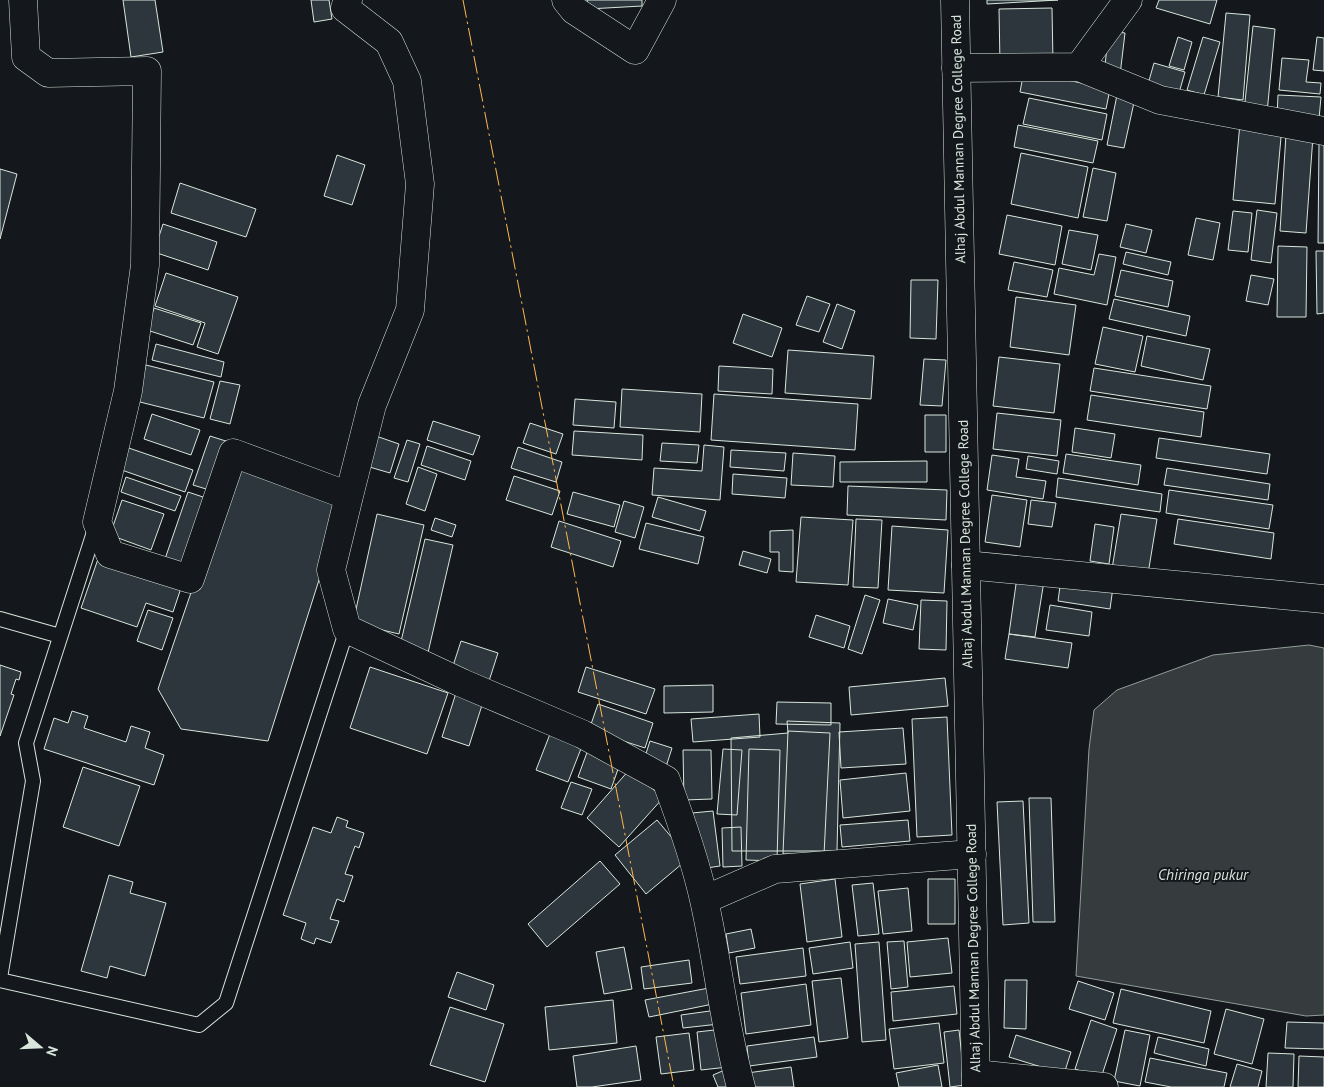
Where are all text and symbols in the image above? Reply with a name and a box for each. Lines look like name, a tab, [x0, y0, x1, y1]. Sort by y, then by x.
street label: Alhaj Abdul Mannan Degree College Road	[947, 15, 969, 263]
street label: Alhaj Abdul Mannan Degree College Road	[954, 420, 976, 668]
street label: Alhaj Abdul Mannan Degree College Road	[962, 824, 984, 1072]
water label: Chiringa pukur	[1158, 865, 1249, 884]
north arrow	[15, 1022, 65, 1072]
text: N	[42, 1044, 62, 1059]

